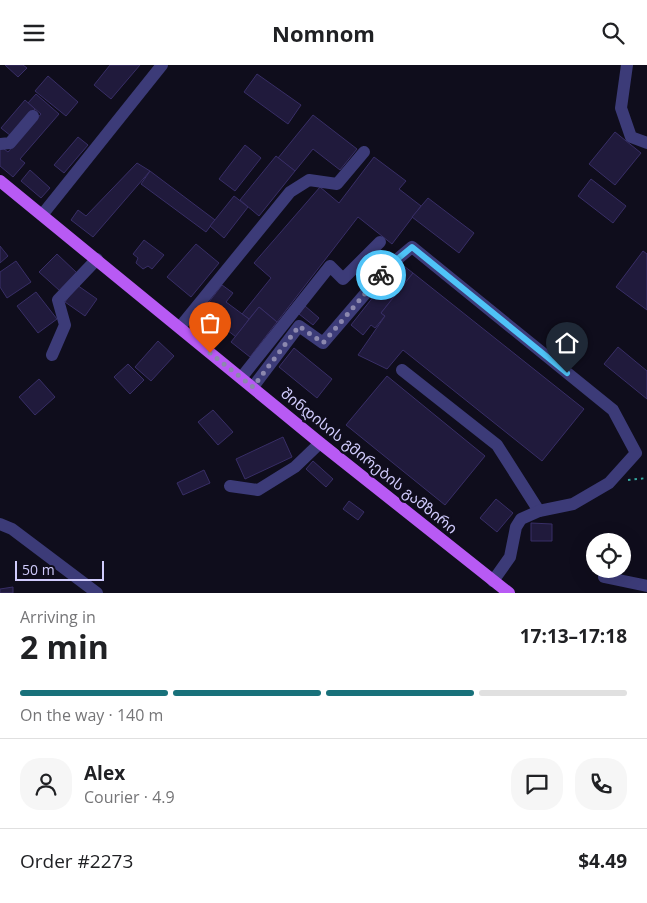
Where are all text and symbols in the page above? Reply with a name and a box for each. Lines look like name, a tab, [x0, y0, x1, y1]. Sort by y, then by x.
text: Nomnom	[272, 18, 375, 48]
icon: menu	[20, 19, 48, 47]
icon: search	[599, 19, 627, 47]
courier	[356, 250, 406, 300]
icon: bike	[367, 261, 395, 289]
pin	[189, 302, 231, 353]
icon: bag	[196, 309, 224, 337]
pin	[546, 322, 588, 373]
icon: home	[553, 329, 581, 357]
street label: შინდისის გმირების გამზირი	[277, 383, 462, 538]
map controls	[586, 533, 631, 578]
button: locate	[586, 533, 631, 578]
scale bar	[15, 558, 104, 581]
text: 50 m	[22, 560, 55, 579]
text: Arriving in	[20, 606, 96, 628]
text: 17:13–17:18	[520, 623, 627, 649]
text: 2 min	[20, 625, 109, 668]
text: On the way · 140 m	[20, 704, 163, 726]
button: person	[20, 758, 72, 810]
button: chat	[511, 758, 563, 810]
button: phone	[575, 758, 627, 810]
text: Alex	[84, 760, 125, 786]
text: Courier · 4.9	[84, 786, 175, 808]
text: Order #2273	[20, 848, 133, 874]
text: $4.49	[578, 848, 627, 874]

